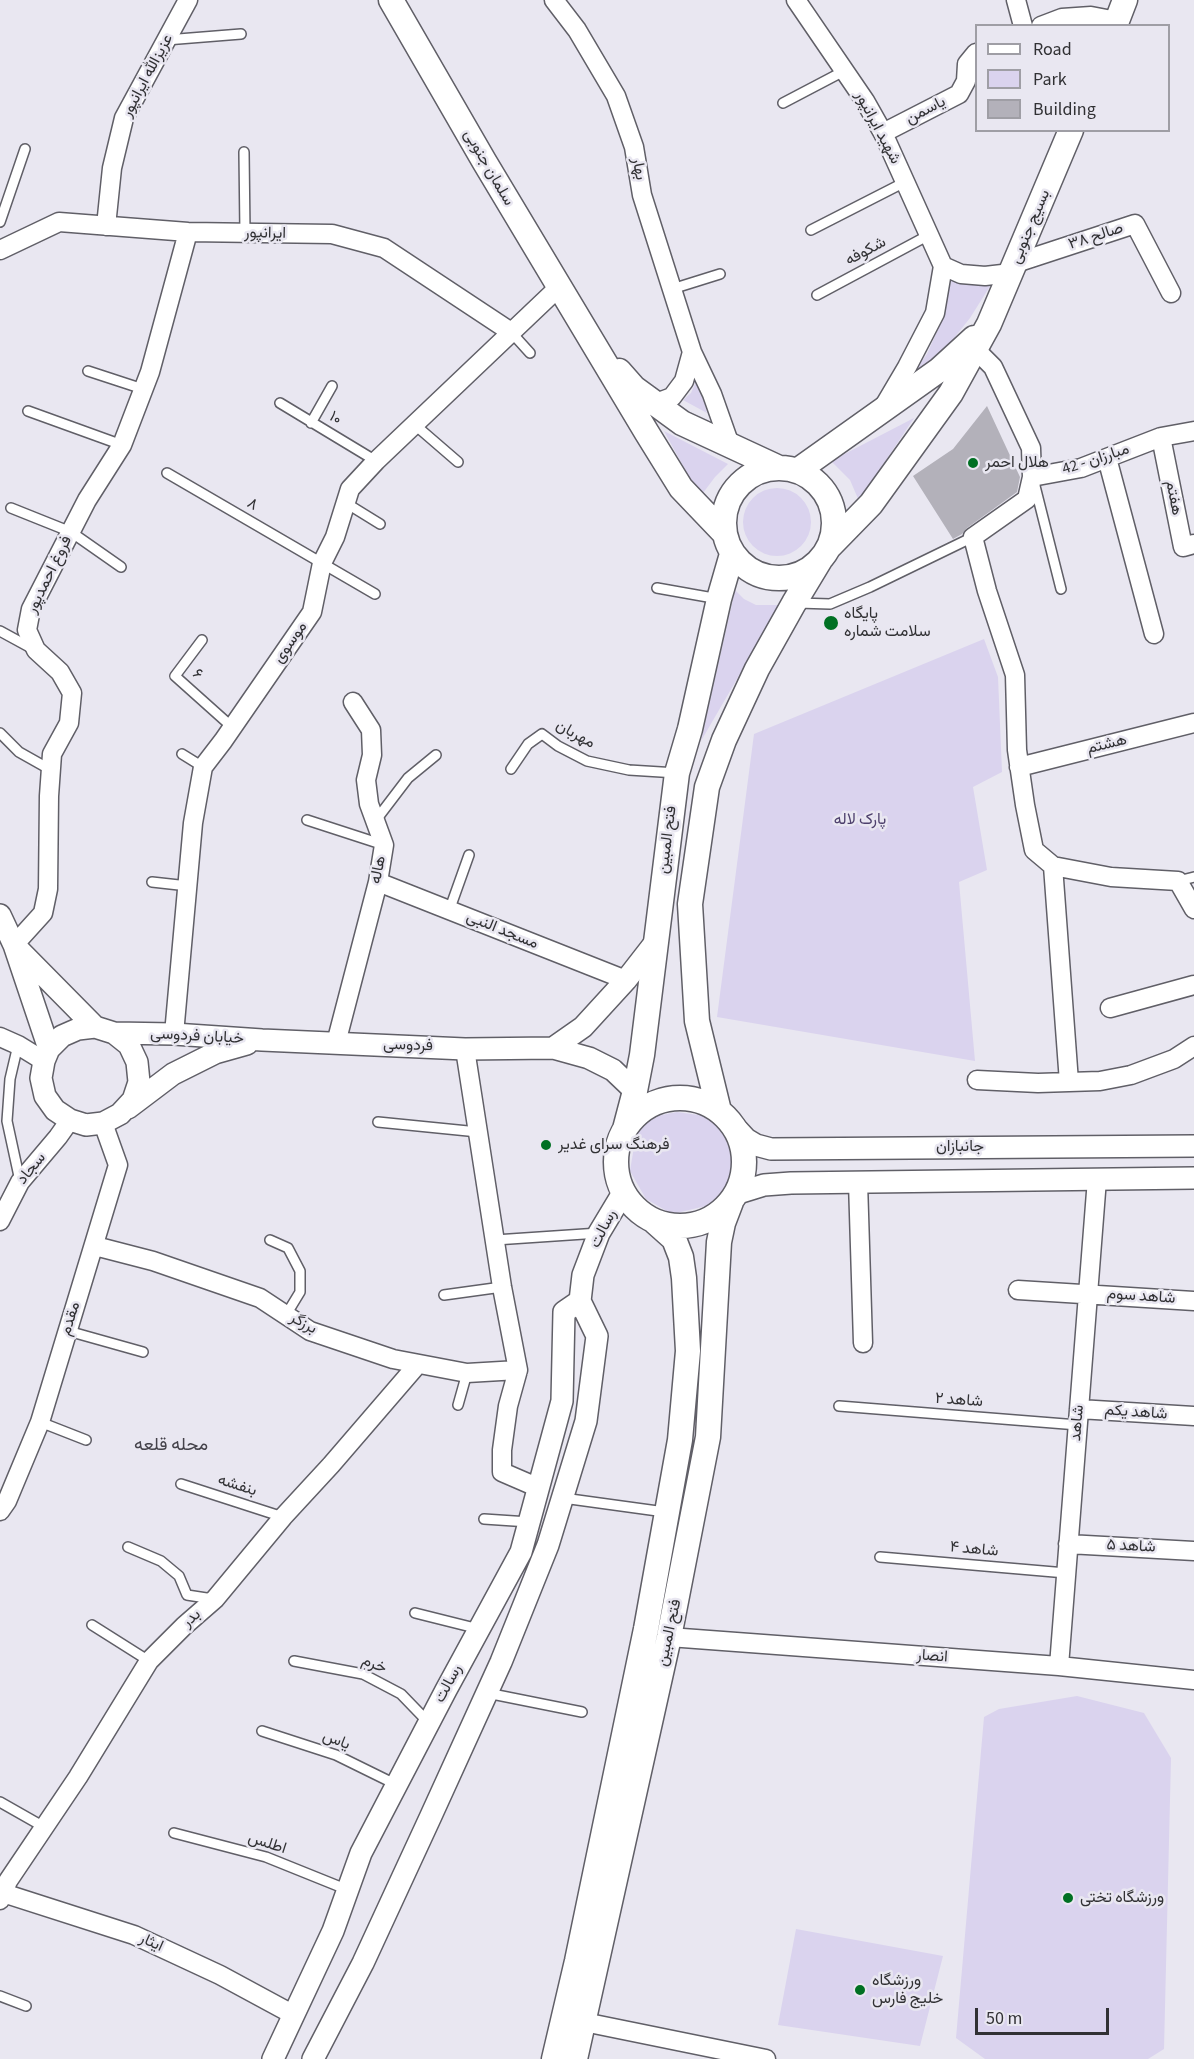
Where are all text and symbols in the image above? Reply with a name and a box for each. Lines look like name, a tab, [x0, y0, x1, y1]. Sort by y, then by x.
legend	[975, 24, 1170, 132]
street label: عزیزالله ایرانپور	[118, 31, 178, 121]
text: Road	[1033, 37, 1072, 62]
text: Park	[1033, 67, 1067, 92]
street label: شهید ایرانپور	[850, 88, 904, 168]
street label: یاسمن	[903, 93, 949, 129]
text: Building	[1033, 97, 1096, 122]
street label: سلمان جنوبی	[458, 126, 518, 210]
street label: بهار	[627, 156, 649, 182]
street label: بسیج جنوبی	[1007, 187, 1055, 267]
street label: صالح ۳۸	[1066, 219, 1126, 255]
street label: ایرانپور	[244, 224, 286, 244]
street label: شکوفه	[842, 233, 890, 271]
street label: ۱۰	[325, 408, 345, 430]
street label: مبارزان - 42	[1060, 440, 1132, 480]
place label: هلال احمر	[985, 453, 1049, 473]
marker: هلال احمر	[966, 456, 980, 470]
street label: هفتم	[1160, 479, 1186, 517]
street label: ۸	[243, 494, 261, 516]
street label: فروغ احمدپور	[23, 533, 77, 617]
place label: پایگاه سلامت شماره	[844, 604, 931, 642]
marker: پایگاه سلامت شماره	[822, 614, 840, 632]
street label: موسوی	[270, 618, 312, 668]
street label: ۶	[188, 665, 206, 685]
street label: مهربان	[552, 716, 598, 754]
street label: هشتم	[1085, 731, 1129, 759]
street label: فتح المبین	[654, 805, 682, 875]
park label: پارک لاله	[834, 810, 886, 830]
street label: هاله	[367, 854, 391, 886]
street label: مسجد النبی	[463, 908, 541, 954]
street label: خیابان فردوسی	[150, 1025, 244, 1049]
street label: فردوسی	[383, 1036, 433, 1056]
place label: فرهنگ سرای غدیر	[558, 1135, 669, 1155]
street label: جانبازان	[936, 1137, 984, 1157]
marker: فرهنگ سرای غدیر	[539, 1138, 553, 1152]
street label: سجاد	[13, 1149, 51, 1189]
street label: رسالت	[586, 1207, 622, 1251]
street label: شاهد سوم	[1106, 1285, 1176, 1309]
street label: مقدم	[57, 1300, 85, 1338]
street label: برزگر	[286, 1309, 320, 1339]
street label: شاهد ۲	[934, 1390, 984, 1412]
street label: شاهد یکم	[1104, 1401, 1168, 1425]
street label: شاهد	[1067, 1404, 1089, 1442]
district label: محله قلعه	[134, 1435, 208, 1457]
street label: بنفشه	[215, 1471, 259, 1501]
street label: شاهد ۵	[1106, 1536, 1156, 1558]
street label: شاهد ۴	[949, 1538, 999, 1562]
street label: فتح المبین	[654, 1598, 686, 1668]
street label: بدر	[179, 1606, 205, 1632]
street label: انصار	[916, 1646, 948, 1668]
street label: خرم	[359, 1651, 389, 1679]
street label: رسالت	[431, 1662, 467, 1706]
street label: یاس	[319, 1727, 353, 1755]
street label: اطلس	[245, 1829, 289, 1859]
place label: ورزشگاه تختی	[1080, 1888, 1164, 1908]
marker: ورزشگاه تختی	[1061, 1891, 1075, 1905]
street label: ایثار	[136, 1929, 166, 1957]
place label: ورزشگاه خلیج فارس	[872, 1971, 943, 2009]
marker: ورزشگاه خلیج فارس	[853, 1983, 867, 1997]
scale bar	[978, 1996, 1112, 2034]
text: 50 m	[986, 2006, 1022, 2031]

